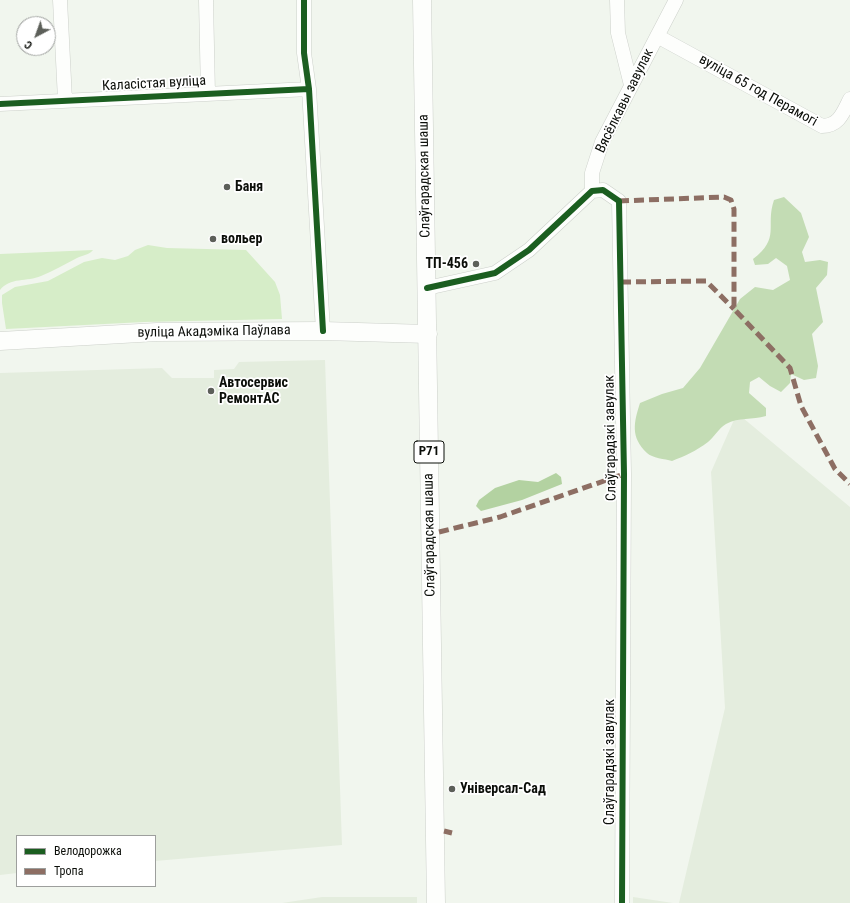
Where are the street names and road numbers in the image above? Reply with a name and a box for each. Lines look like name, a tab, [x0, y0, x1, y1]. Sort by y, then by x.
street label: Вясёлкавы завулак	[592, 46, 658, 156]
street label: вуліца 65 год Перамогі	[696, 51, 820, 131]
street label: Каласістая вуліца	[102, 73, 206, 95]
street label: Слаўгарадская шаша	[416, 114, 434, 238]
street label: вуліца Акадэміка Паўлава	[137, 322, 291, 342]
street label: Слаўгарадзкі завулак	[602, 375, 620, 501]
road number: Р71	[414, 441, 444, 463]
street label: Слаўгарадская шаша	[421, 473, 439, 597]
street label: Слаўгарадзкі завулак	[602, 699, 618, 825]

